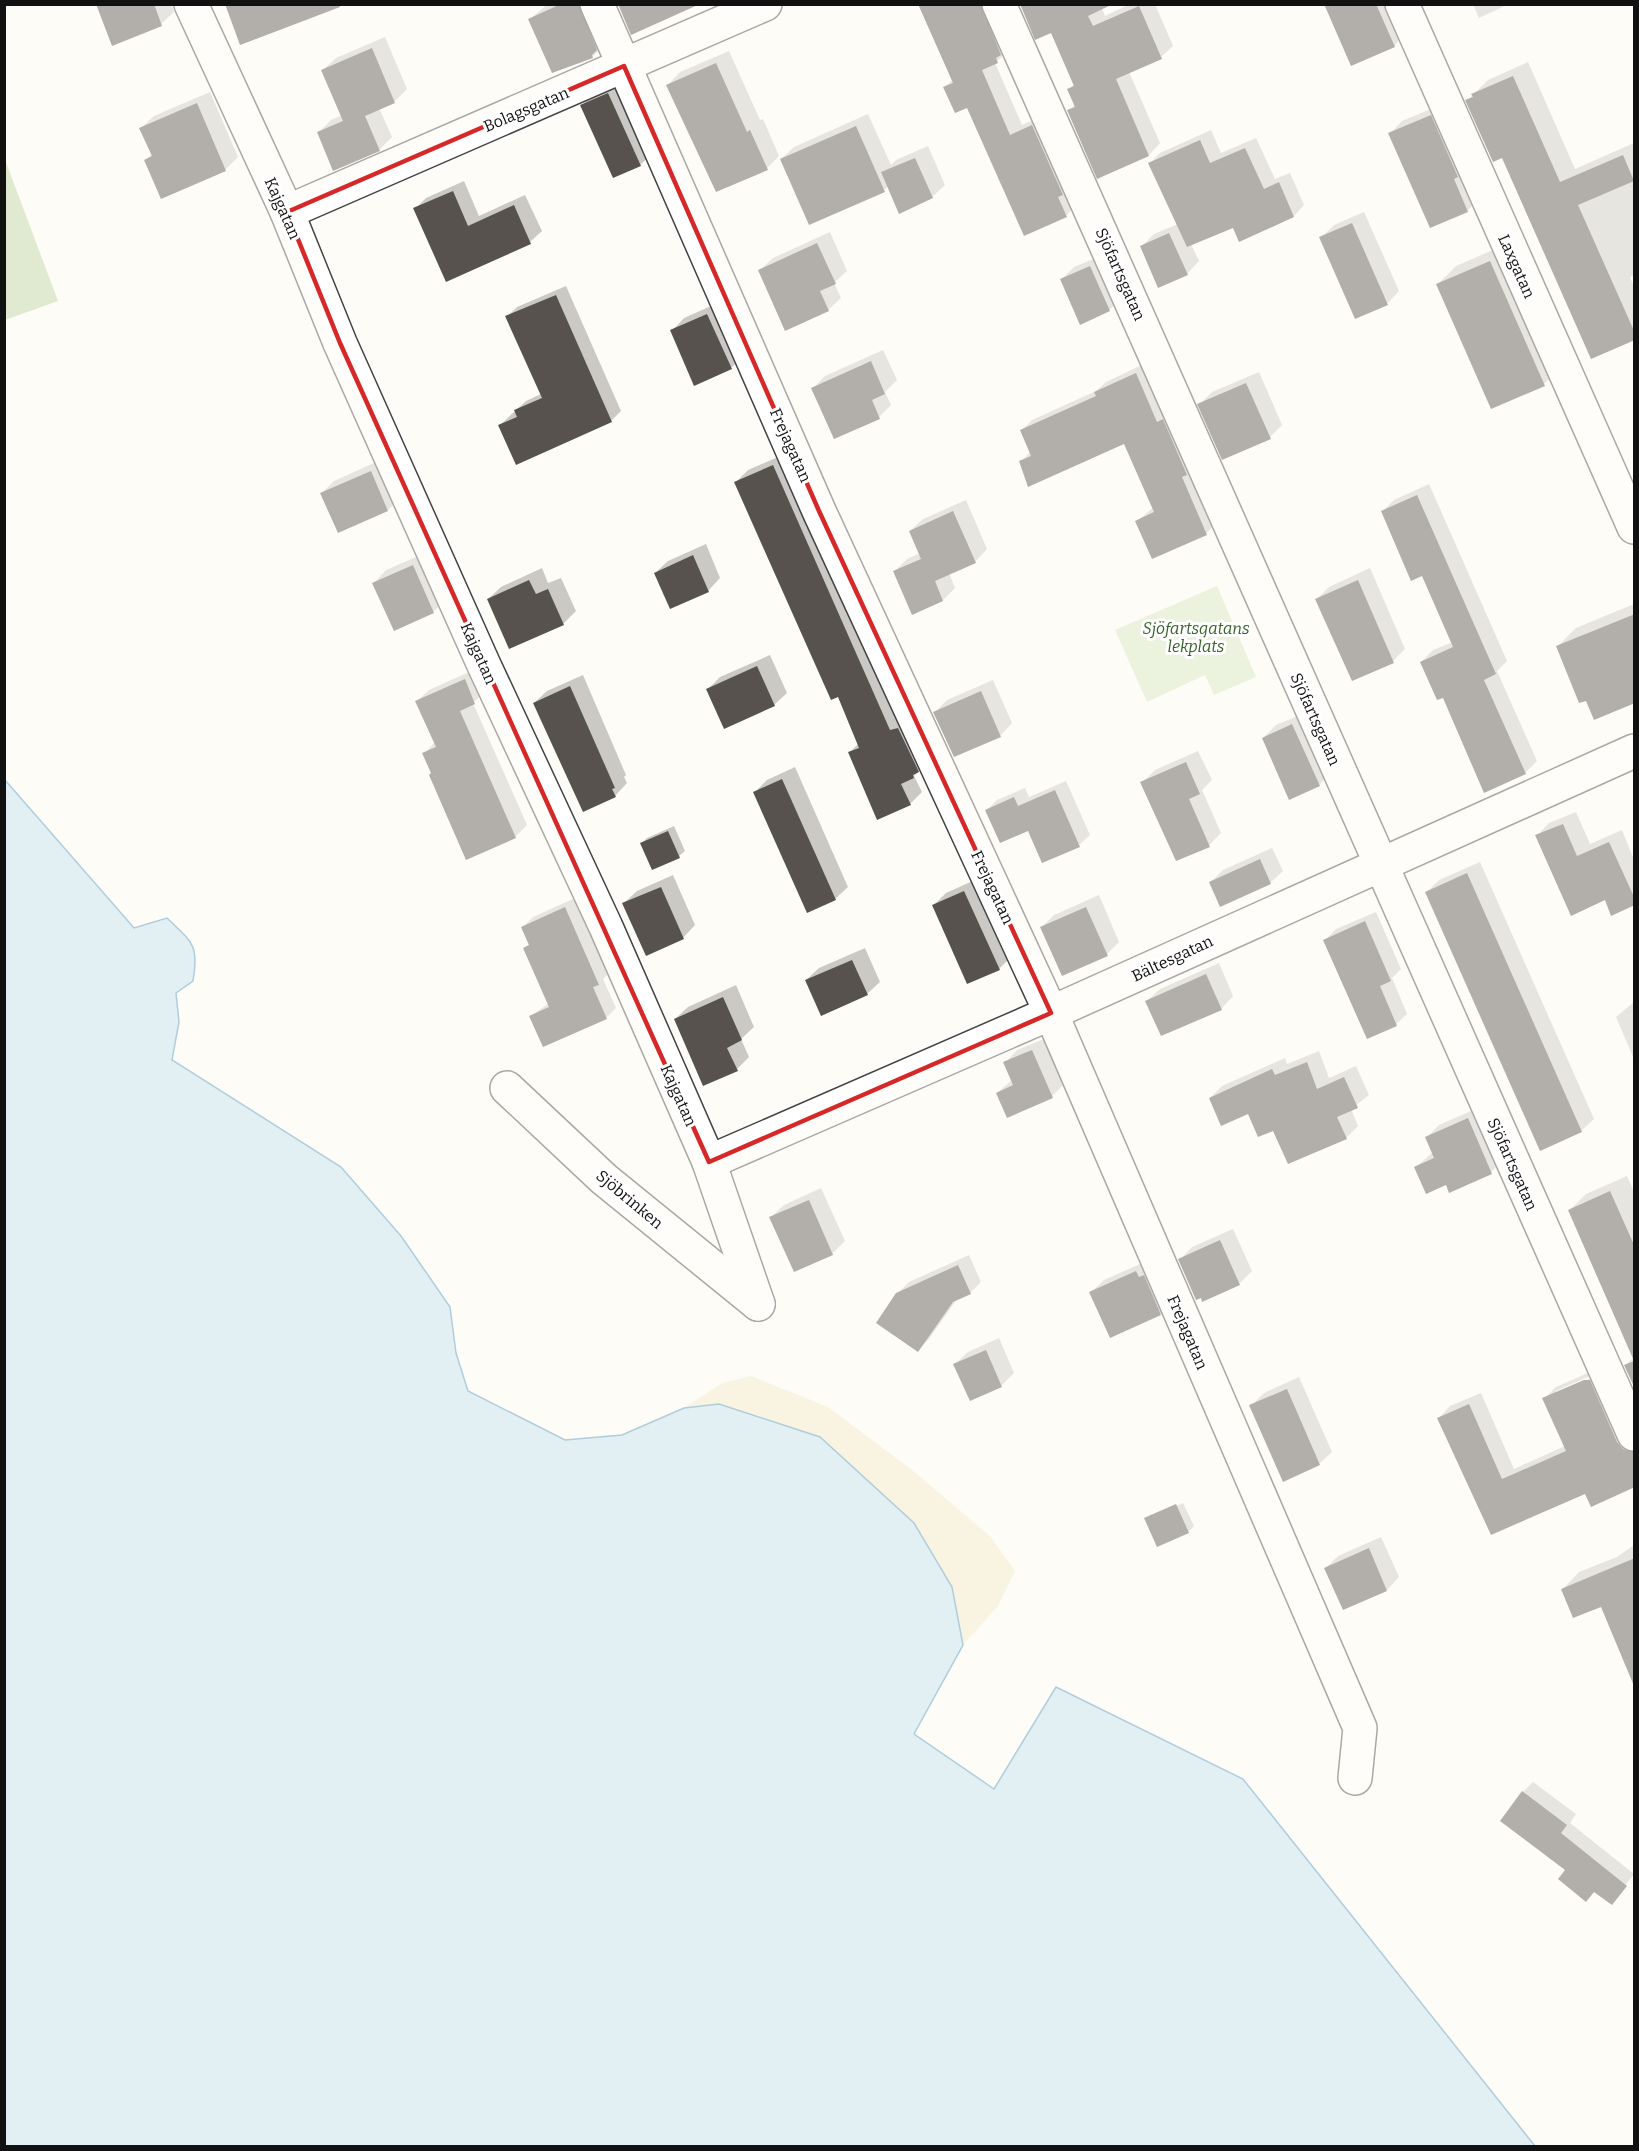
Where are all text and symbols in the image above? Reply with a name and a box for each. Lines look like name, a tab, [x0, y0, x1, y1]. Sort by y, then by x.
street label: Bolagsgatan	[481, 83, 572, 136]
street label: Kajgatan	[260, 174, 305, 242]
street label: Sjöfartsgatan	[1092, 225, 1149, 323]
street label: Laxgatan	[1494, 231, 1539, 301]
street label: Frejagatan	[766, 405, 815, 485]
street label: Kajgatan	[456, 619, 501, 687]
park label: Sjöfartsgatans lekplats	[1142, 619, 1250, 656]
street label: Sjöfartsgatan	[1287, 670, 1344, 768]
street label: Frejagatan	[967, 847, 1018, 927]
street label: Bältesgatan	[1129, 931, 1216, 986]
street label: Kajgatan	[656, 1061, 701, 1129]
street label: Sjöfartsgatan	[1484, 1115, 1541, 1213]
street label: Sjöbrinken	[592, 1166, 667, 1233]
street label: Frejagatan	[1163, 1292, 1212, 1372]

